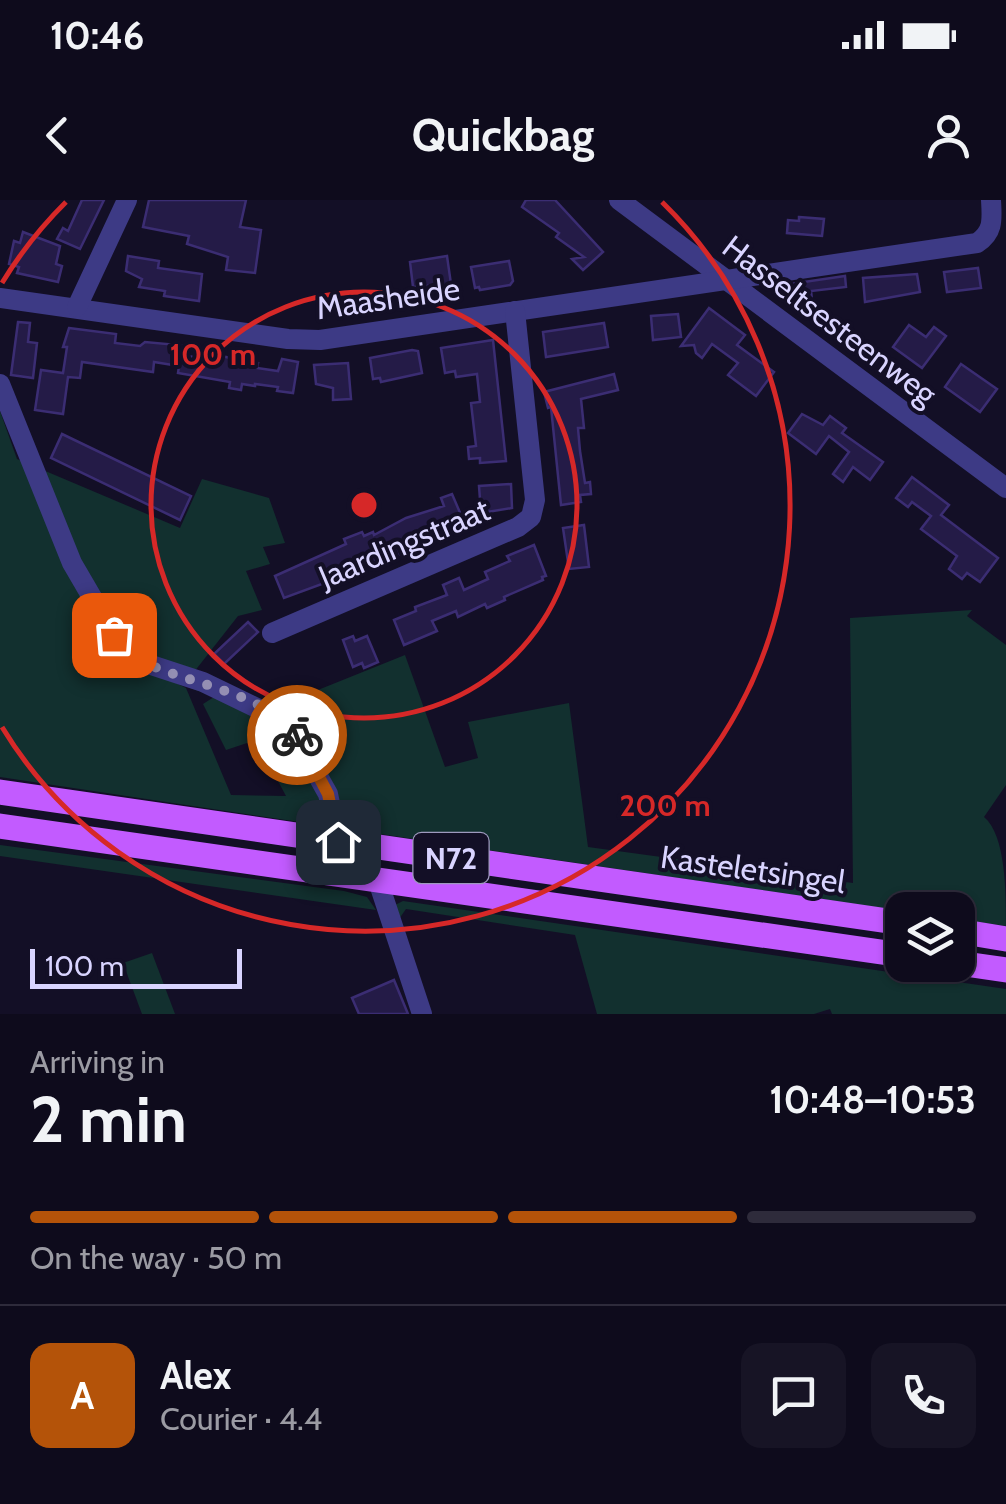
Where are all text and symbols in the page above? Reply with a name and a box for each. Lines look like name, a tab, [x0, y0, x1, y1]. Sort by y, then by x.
text: 10:46	[50, 12, 144, 59]
icon: back	[30, 108, 85, 163]
text: Quickbag	[412, 108, 594, 162]
icon: person	[921, 108, 976, 163]
street label: Hasseltsesteenweg	[715, 227, 946, 414]
street label: Maasheide	[314, 269, 462, 327]
text: 100 m	[170, 336, 256, 373]
centre of rings	[346, 487, 382, 523]
street label: Jaardingstraat	[312, 489, 495, 597]
pin	[72, 593, 157, 678]
icon: bag	[87, 608, 142, 663]
courier	[247, 685, 347, 785]
icon: bike	[270, 708, 325, 763]
text: 200 m	[619, 787, 711, 824]
pin	[296, 800, 381, 885]
icon: home	[311, 815, 366, 870]
road number: N72	[414, 833, 488, 883]
street label: Kasteletsingel	[658, 837, 848, 901]
map controls	[885, 892, 975, 982]
button: layers	[885, 892, 975, 982]
scale bar	[30, 944, 242, 988]
text: 100 m	[45, 949, 124, 983]
text: Arriving in	[30, 1042, 165, 1081]
text: 10:48–10:53	[769, 1076, 976, 1123]
text: 2 min	[30, 1079, 187, 1158]
text: On the way · 50 m	[30, 1238, 282, 1277]
button: chat	[741, 1343, 846, 1448]
button: phone	[871, 1343, 976, 1448]
text: Alex	[160, 1352, 231, 1399]
text: A	[71, 1372, 94, 1419]
text: Courier · 4.4	[160, 1399, 322, 1438]

